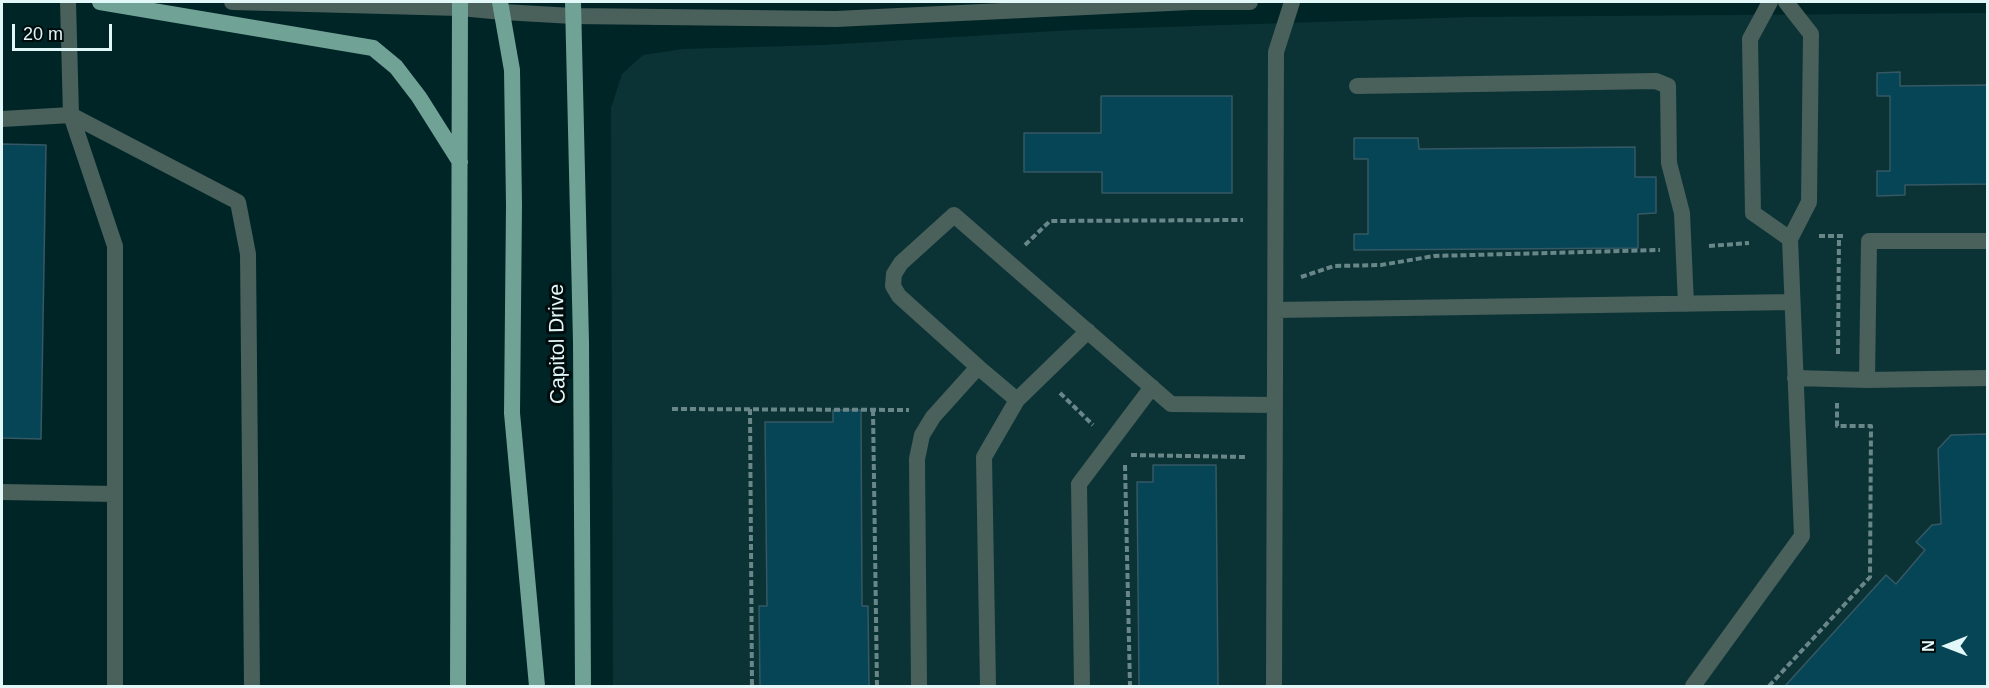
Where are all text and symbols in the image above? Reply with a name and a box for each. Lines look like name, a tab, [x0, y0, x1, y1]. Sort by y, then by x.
scale bar	[15, 12, 116, 50]
text: 20 m	[23, 24, 63, 44]
street label: Capitol Drive	[544, 284, 572, 404]
north arrow	[1917, 616, 1977, 676]
text: N	[1920, 640, 1937, 652]

